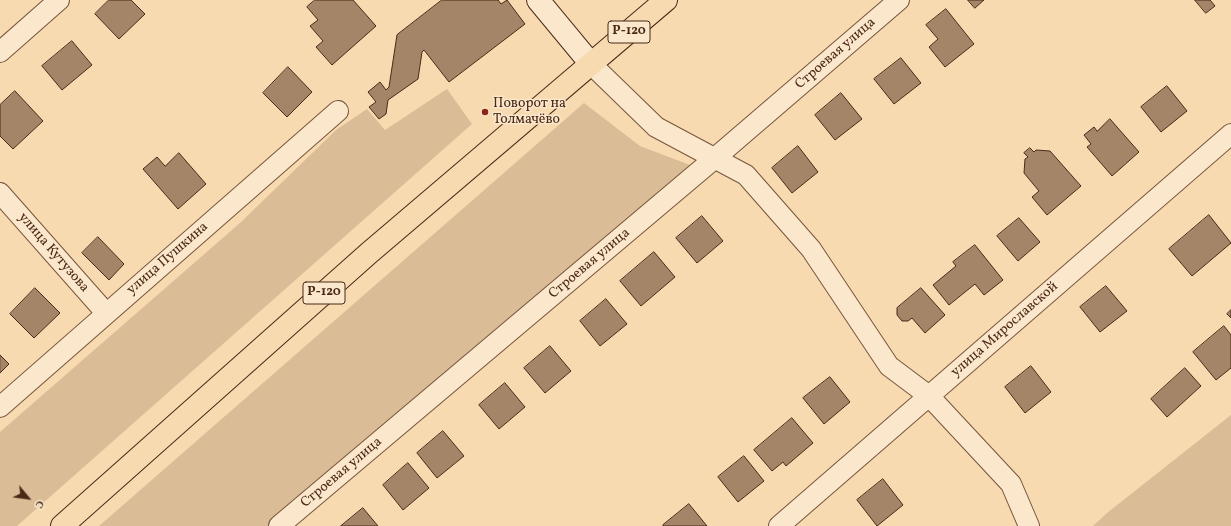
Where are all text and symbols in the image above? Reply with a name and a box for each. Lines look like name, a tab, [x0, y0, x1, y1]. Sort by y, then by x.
street label: Строевая улица	[792, 15, 880, 93]
road number: Р-120	[608, 21, 650, 43]
place label: Поворот на Толмачёво	[493, 96, 566, 128]
marker: Поворот на Толмачёво	[480, 107, 490, 117]
street label: улица Кутузова	[14, 210, 92, 296]
street label: улица Пушкина	[124, 219, 212, 299]
street label: Строевая улица	[546, 225, 634, 303]
street label: улица Мирославской	[948, 279, 1062, 381]
road number: Р-120	[303, 282, 345, 304]
street label: Строевая улица	[298, 434, 386, 512]
north arrow	[8, 478, 48, 518]
text: С	[31, 497, 47, 511]

